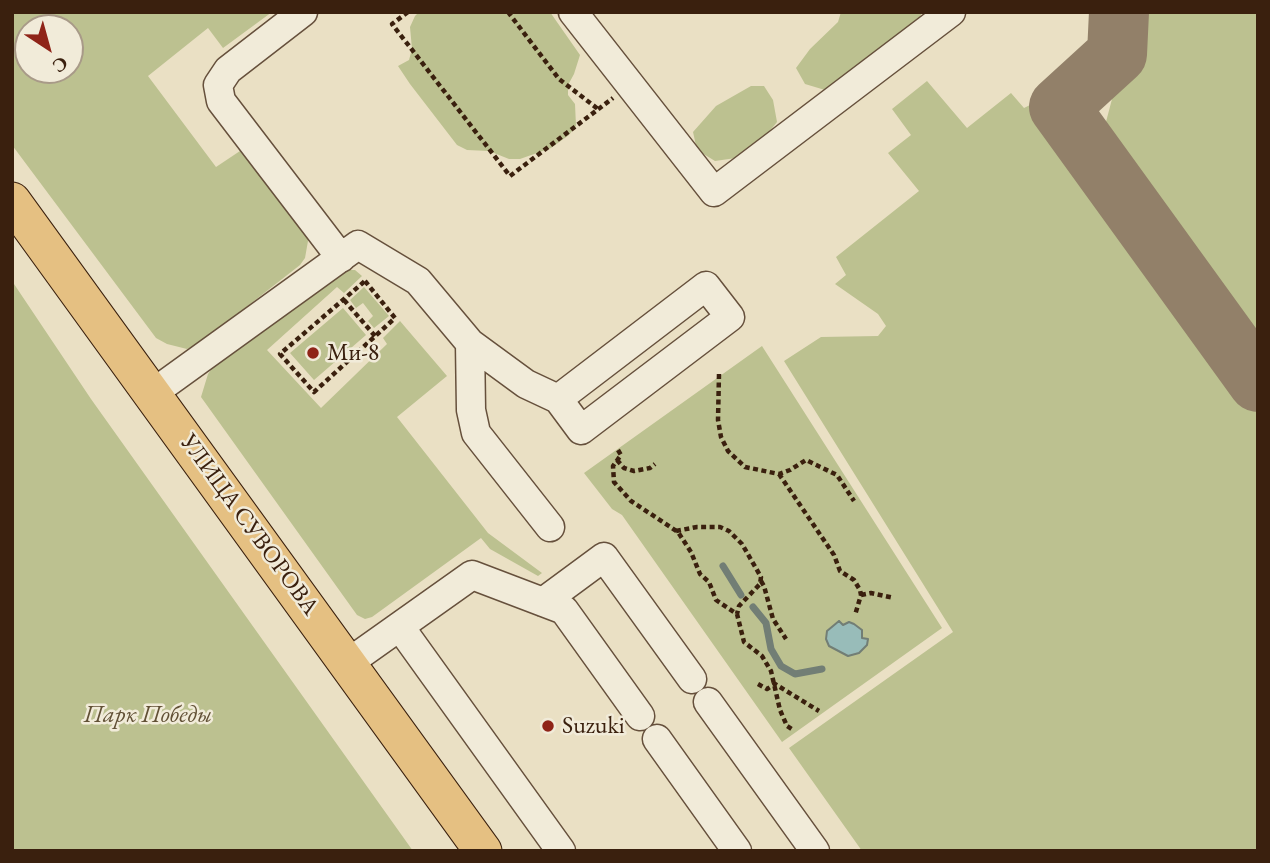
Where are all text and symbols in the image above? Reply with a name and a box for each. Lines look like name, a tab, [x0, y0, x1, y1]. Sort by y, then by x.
north arrow	[14, 14, 84, 84]
text: С	[48, 51, 73, 79]
place label: Ми-8	[327, 339, 379, 367]
marker: Ми-8	[305, 345, 321, 361]
street label: УЛИЦА СУВОРОВА	[174, 429, 324, 621]
park label: Парк Победы	[84, 701, 212, 729]
place label: Suzuki	[562, 712, 625, 740]
marker: Suzuki	[540, 718, 556, 734]

